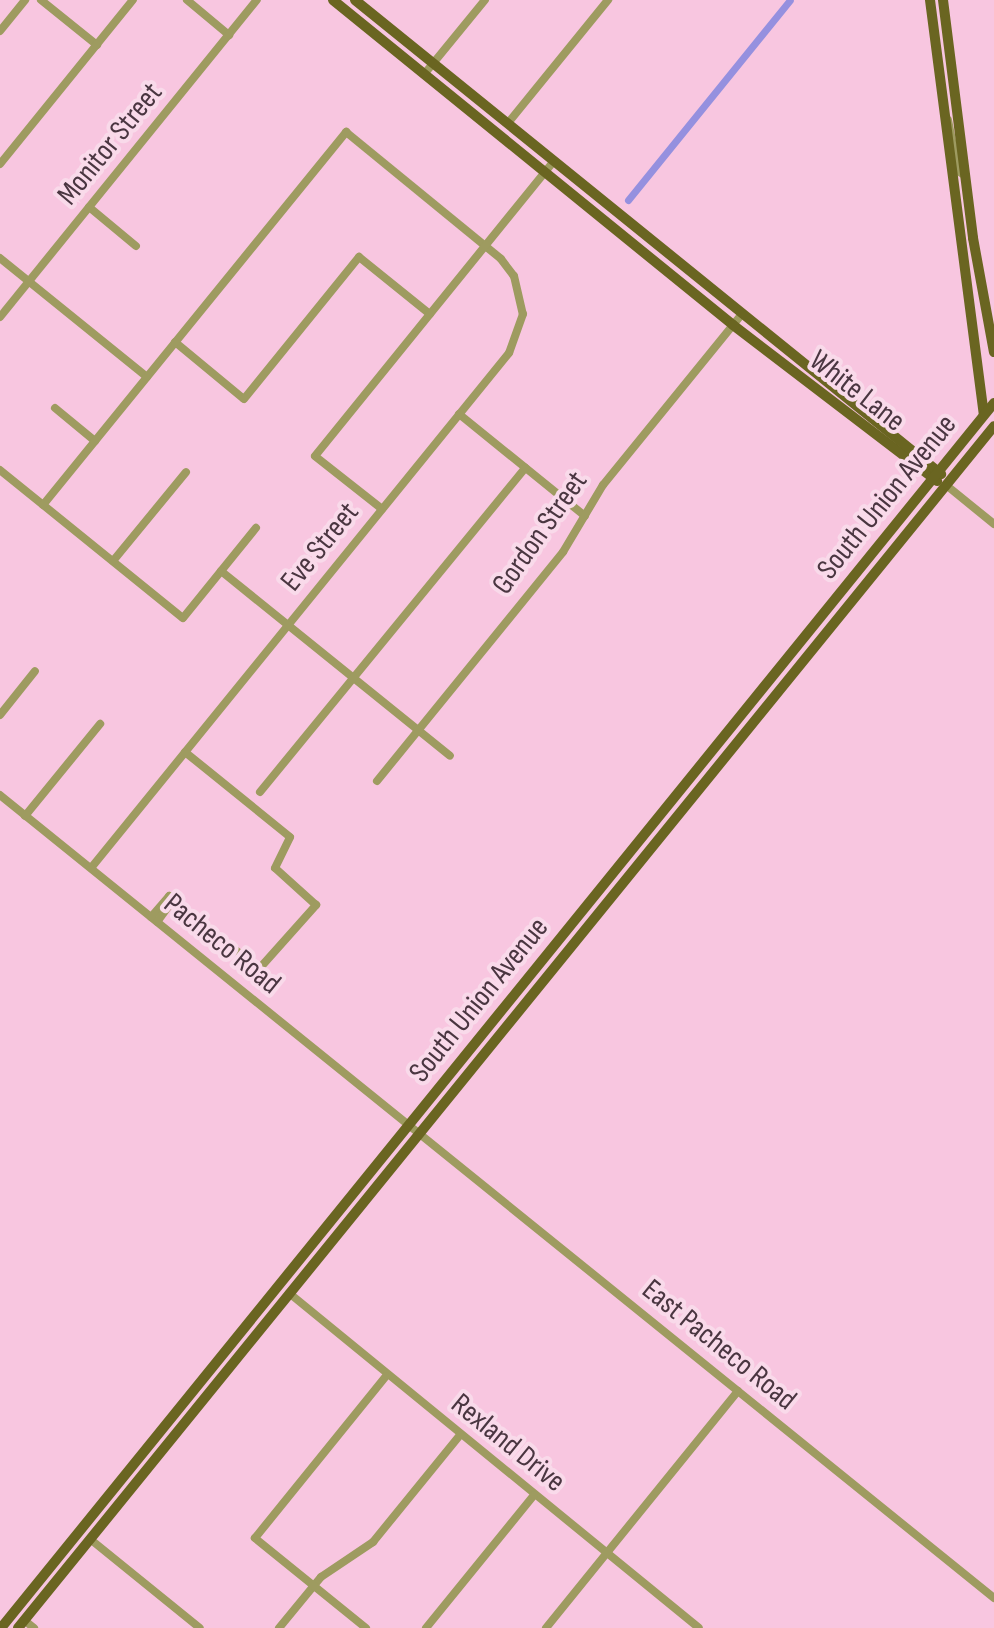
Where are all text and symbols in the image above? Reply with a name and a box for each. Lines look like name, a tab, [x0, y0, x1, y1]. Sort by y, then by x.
street label: Monitor Street	[50, 76, 170, 212]
street label: White Lane	[802, 343, 912, 439]
street label: South Union Avenue	[810, 407, 964, 587]
street label: Gordon Street	[485, 465, 595, 601]
street label: Eve Street	[273, 495, 367, 599]
street label: Pacheco Road	[156, 886, 288, 1002]
street label: South Union Avenue	[402, 910, 556, 1090]
street label: East Pacheco Road	[635, 1272, 803, 1418]
street label: Rexland Drive	[444, 1386, 572, 1500]

